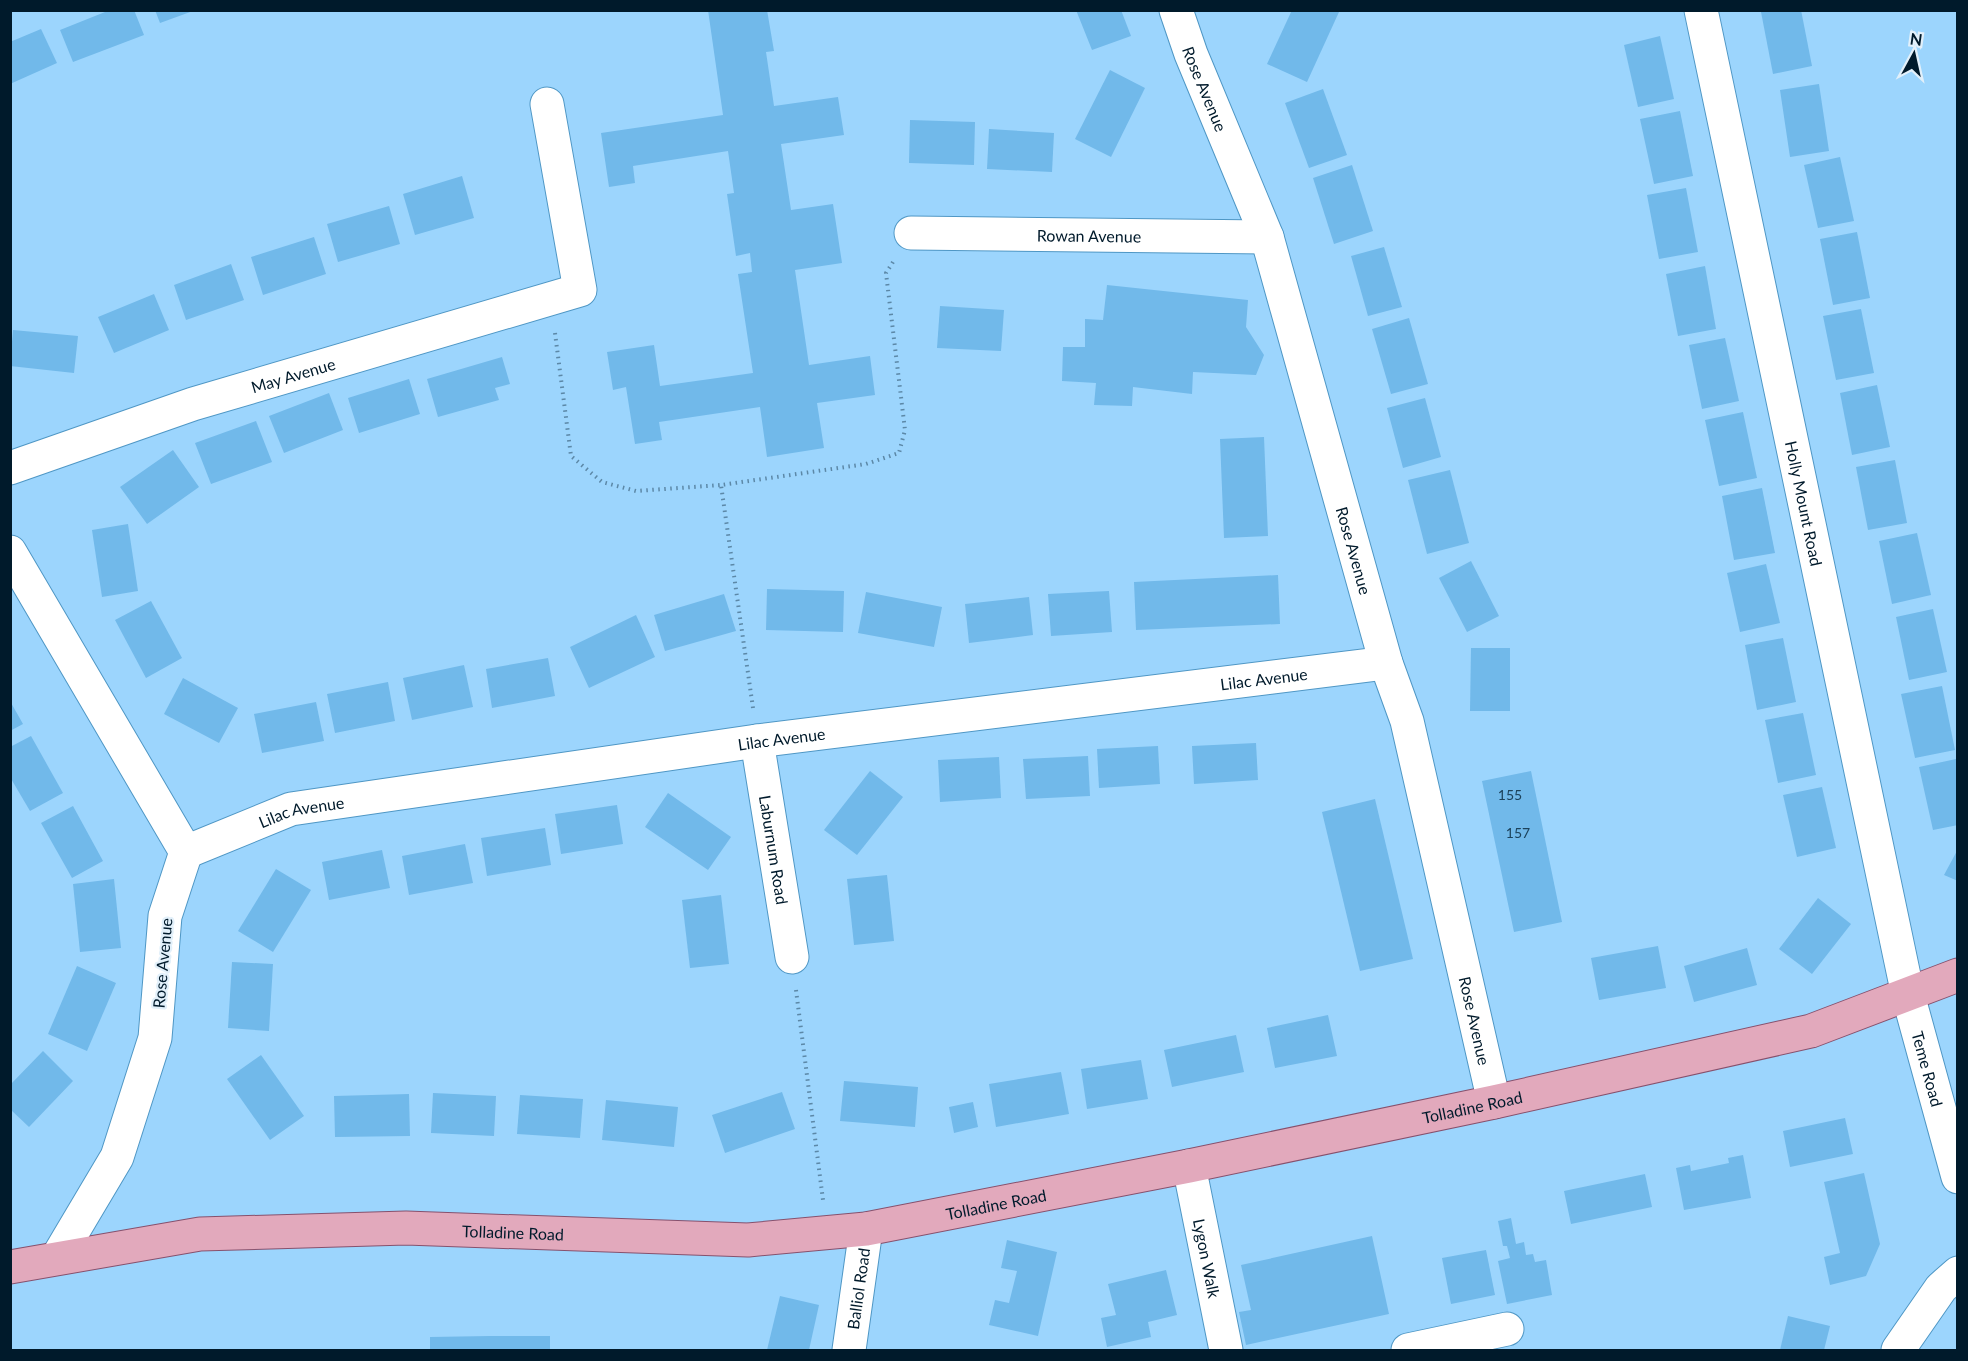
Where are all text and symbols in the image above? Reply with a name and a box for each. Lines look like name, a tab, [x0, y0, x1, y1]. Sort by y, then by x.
north arrow	[1884, 24, 1944, 84]
text: N	[1909, 28, 1924, 49]
street label: Rose Avenue	[1180, 44, 1232, 134]
street label: Rowan Avenue	[1037, 225, 1141, 245]
street label: May Avenue	[249, 353, 337, 396]
street label: Holly Mount Road	[1782, 439, 1827, 568]
street label: Rose Avenue	[1333, 504, 1376, 597]
street label: Lilac Avenue	[1219, 663, 1309, 693]
street label: Lilac Avenue	[736, 723, 826, 753]
house number: 155	[1498, 786, 1522, 803]
street label: Lilac Avenue	[255, 792, 345, 831]
street label: Laburnum Road	[756, 794, 793, 906]
house number: 157	[1506, 824, 1530, 841]
street label: Rose Avenue	[149, 917, 175, 1009]
street label: Rose Avenue	[1456, 974, 1495, 1067]
street label: Teme Road	[1909, 1029, 1948, 1108]
street label: Tolladine Road	[1420, 1086, 1524, 1126]
street label: Tolladine Road	[944, 1185, 1048, 1223]
street label: Lygon Walk	[1190, 1217, 1225, 1300]
street label: Tolladine Road	[462, 1220, 564, 1243]
street label: Balliol Road	[843, 1247, 873, 1331]

